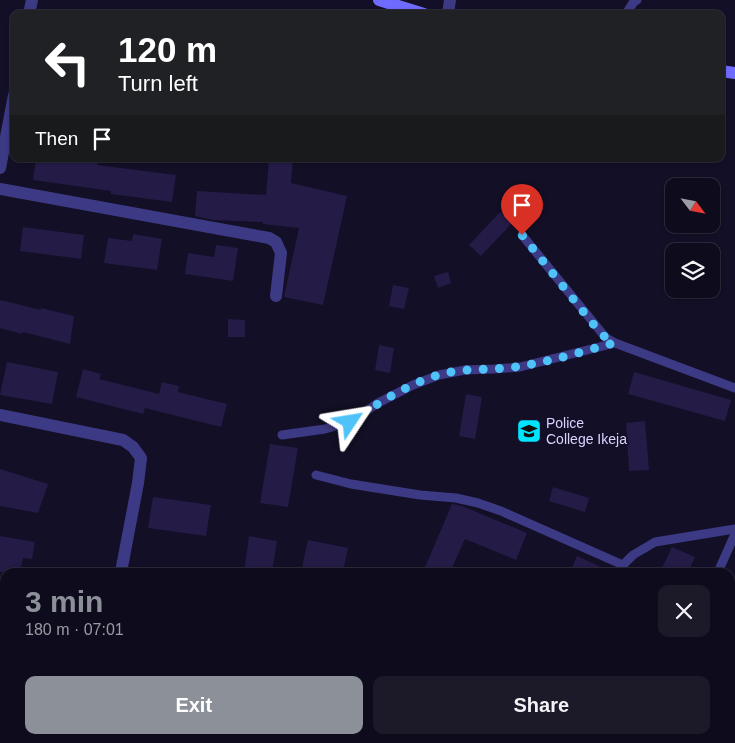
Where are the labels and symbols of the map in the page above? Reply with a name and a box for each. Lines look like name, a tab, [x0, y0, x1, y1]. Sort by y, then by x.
north arrow	[665, 178, 720, 232]
pin	[501, 184, 543, 235]
position arrow	[323, 395, 375, 447]
place label: Police College Ikeja	[546, 415, 627, 447]
school or university icon: Police College Ikeja	[516, 418, 542, 444]

